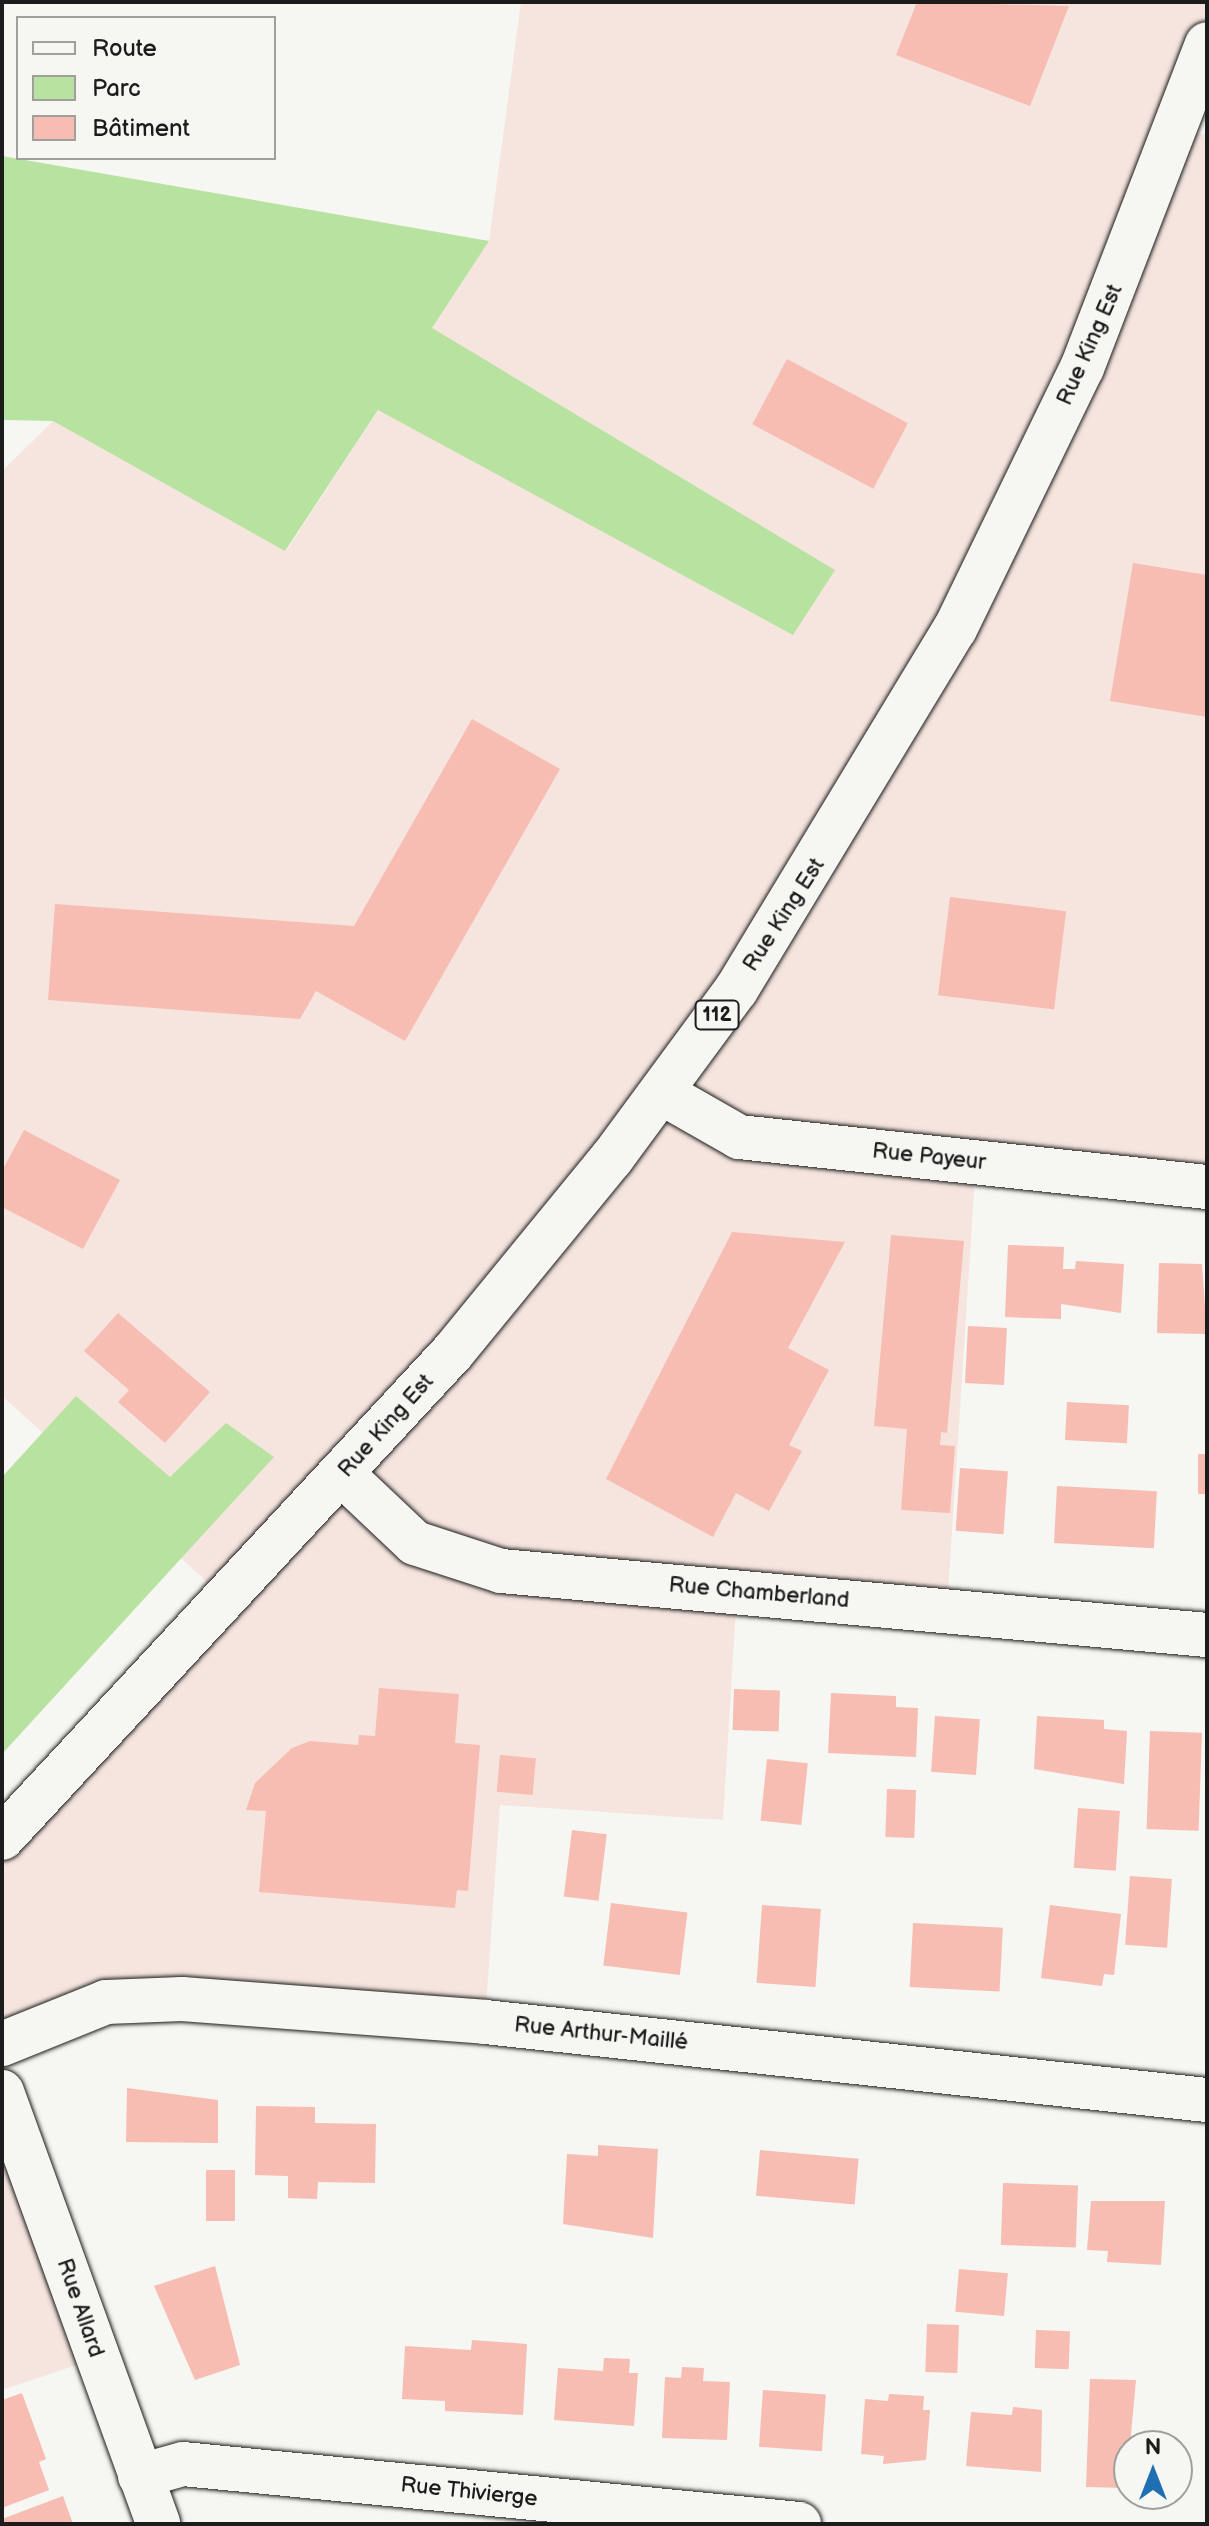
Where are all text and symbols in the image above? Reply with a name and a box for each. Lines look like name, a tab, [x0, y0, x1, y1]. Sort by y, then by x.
legend	[16, 16, 276, 160]
text: Route	[92, 34, 157, 63]
text: Parc	[92, 74, 141, 103]
text: Bâtiment	[92, 114, 190, 143]
street label: Rue King Est	[1052, 281, 1128, 409]
street label: Rue King Est	[738, 854, 830, 976]
road number: 112	[693, 999, 741, 1031]
street label: Rue Payeur	[871, 1138, 987, 1176]
street label: Rue King Est	[333, 1369, 439, 1483]
street label: Rue Chamberland	[668, 1572, 850, 1614]
street label: Rue Arthur-Maillé	[513, 2012, 689, 2056]
street label: Rue Allard	[51, 2255, 109, 2361]
north arrow	[1113, 2430, 1193, 2510]
text: N	[1145, 2434, 1161, 2461]
street label: Rue Thivierge	[399, 2472, 539, 2512]

